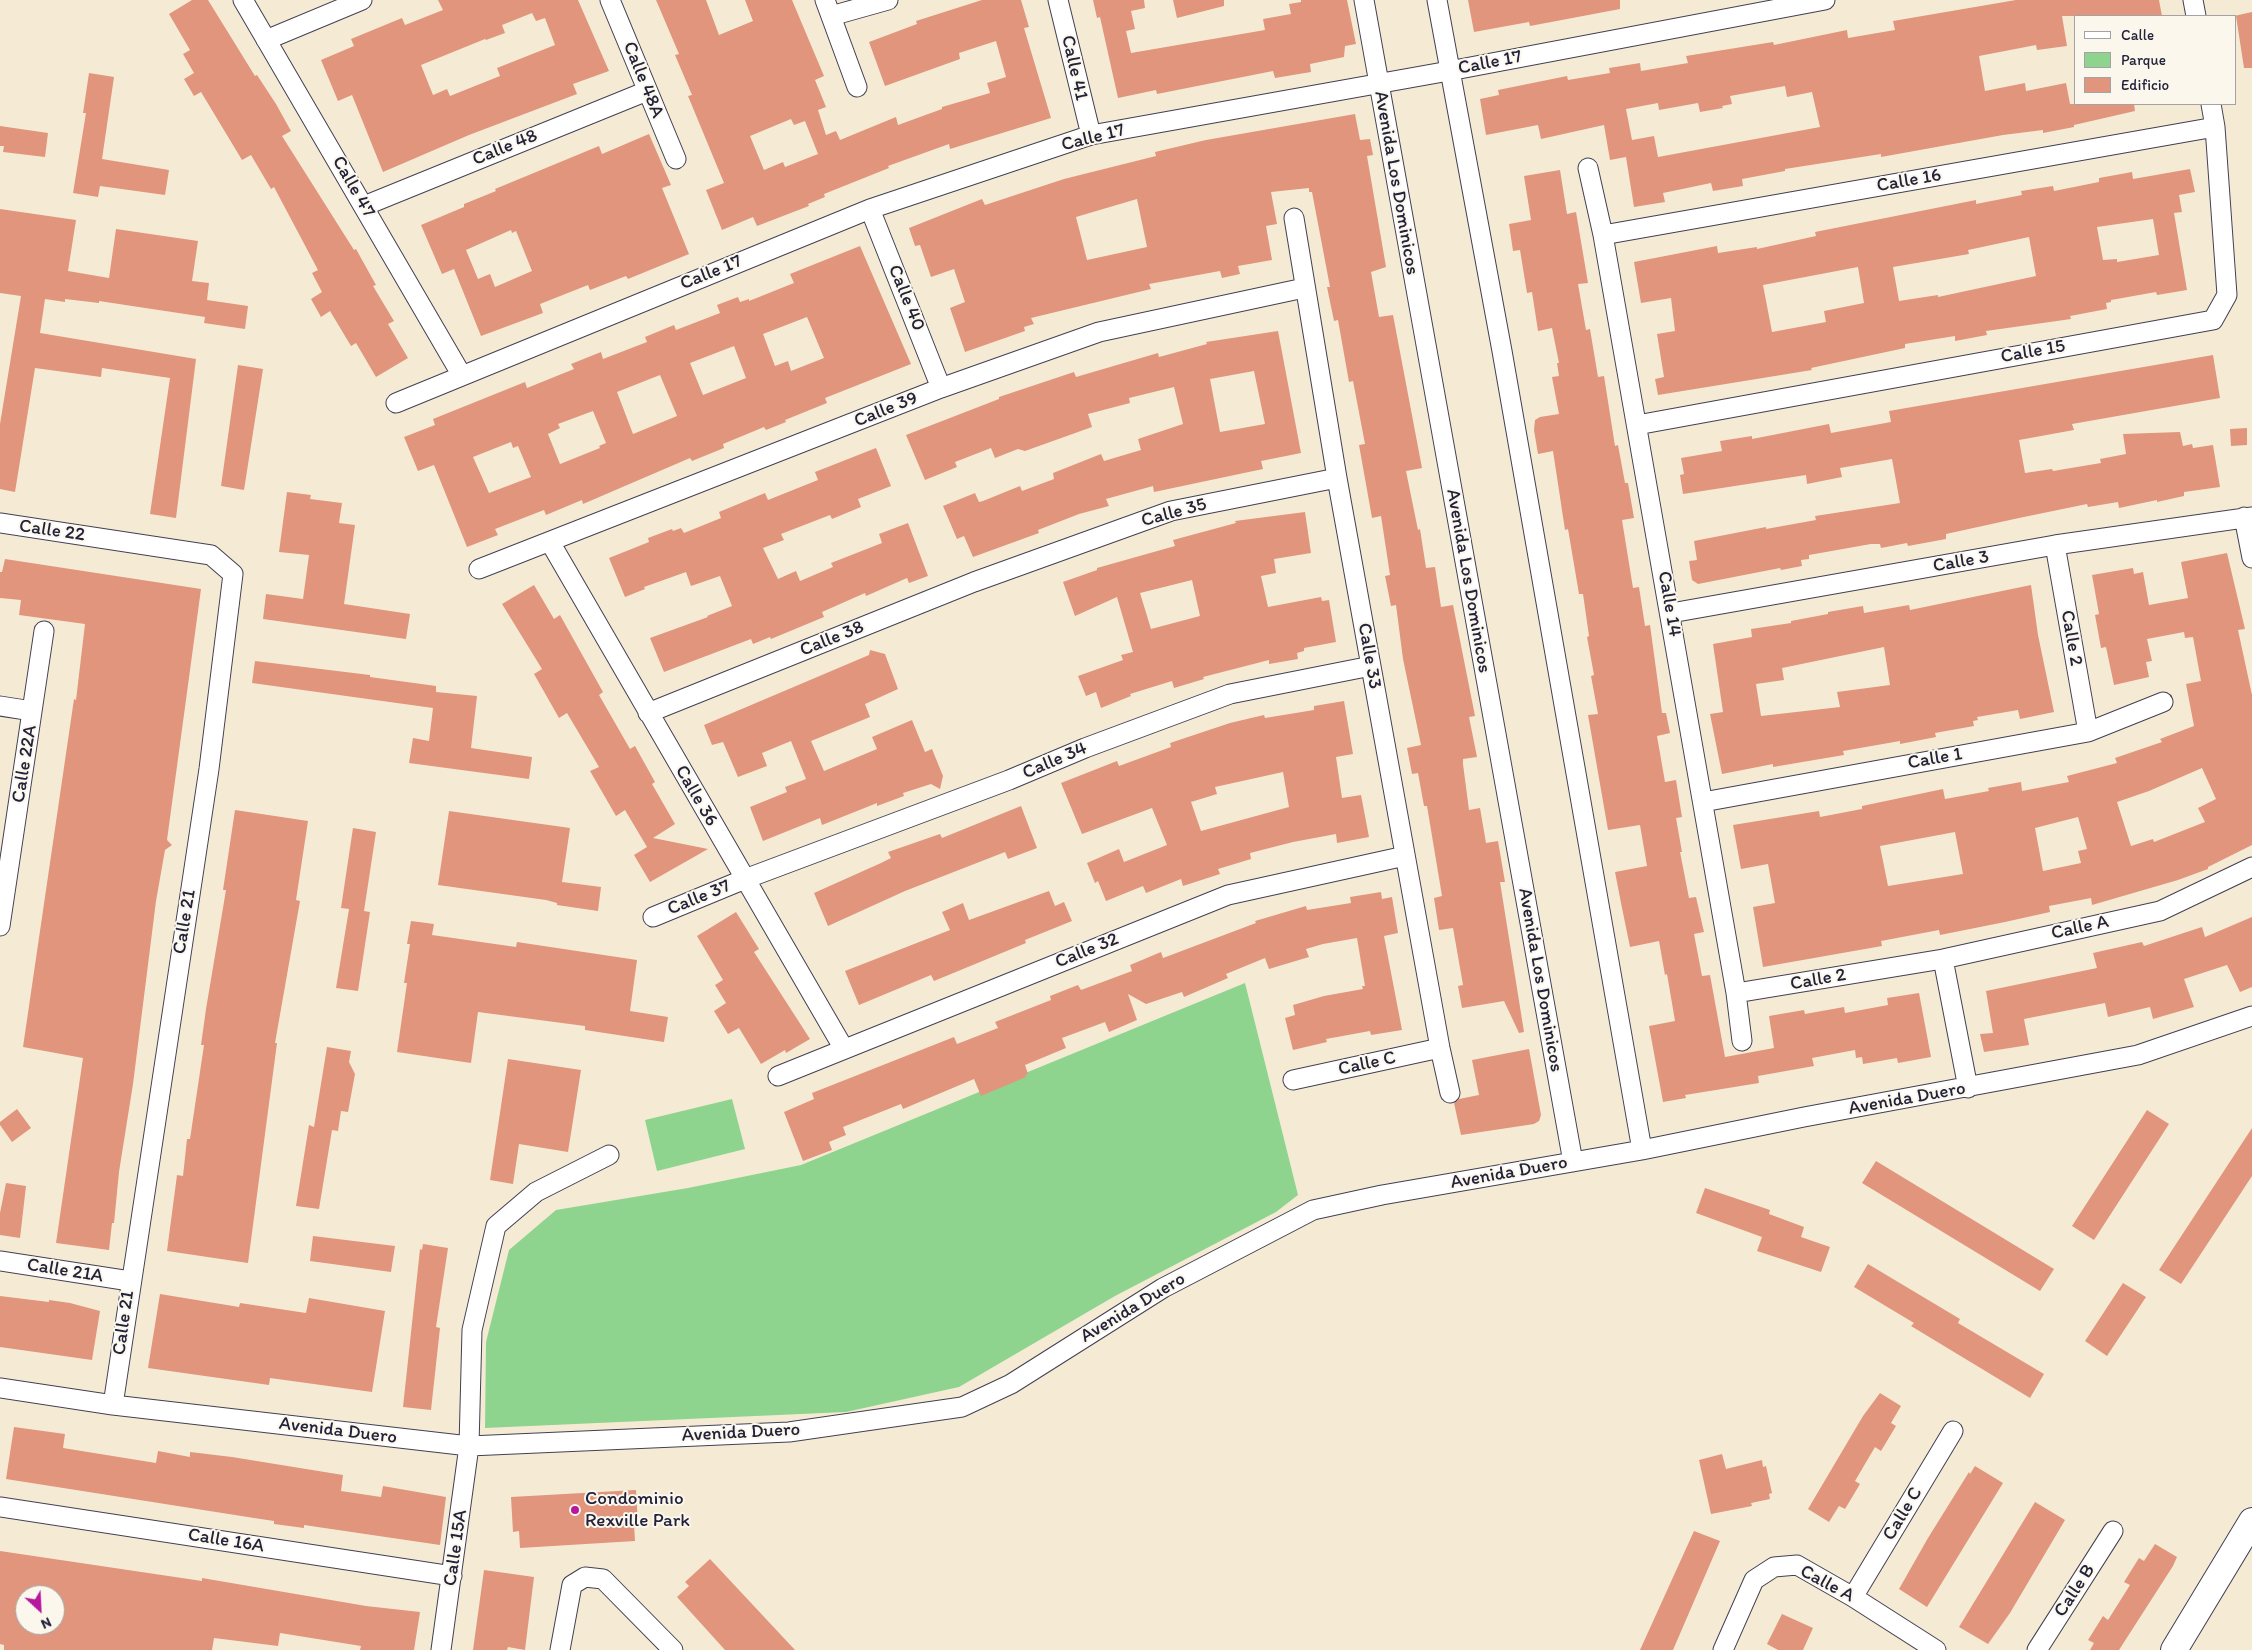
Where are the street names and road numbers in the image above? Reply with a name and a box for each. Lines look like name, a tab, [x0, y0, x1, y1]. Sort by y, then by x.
street label: Calle 41	[1055, 33, 1093, 103]
street label: Calle 48A	[617, 39, 669, 121]
street label: Calle 17	[1456, 46, 1524, 80]
street label: Avenida Los Dominicos	[1369, 89, 1423, 277]
street label: Calle 17	[1059, 119, 1127, 157]
street label: Calle 48	[469, 125, 541, 171]
street label: Calle 47	[326, 152, 380, 222]
street label: Calle 16	[1875, 164, 1943, 198]
street label: Calle 17	[677, 250, 745, 296]
street label: Calle 40	[882, 262, 930, 334]
street label: Calle 15	[1999, 335, 2067, 369]
street label: Calle 39	[851, 387, 921, 433]
street label: Avenida Los Dominicos	[1441, 487, 1495, 675]
street label: Calle 35	[1139, 493, 1209, 533]
street label: Calle 22	[18, 515, 86, 547]
street label: Calle 3	[1931, 546, 1991, 578]
street label: Calle 14	[1652, 569, 1686, 639]
street label: Calle 2	[2055, 608, 2087, 668]
street label: Calle 38	[797, 616, 867, 662]
street label: Calle 33	[1352, 621, 1386, 691]
street label: Calle 22A	[8, 724, 42, 804]
street label: Calle 34	[1019, 737, 1091, 785]
street label: Calle 1	[1906, 743, 1964, 775]
street label: Calle 36	[669, 761, 723, 831]
street label: Calle 37	[664, 875, 734, 921]
street label: Avenida Los Dominicos	[1513, 886, 1567, 1074]
street label: Calle 21	[169, 888, 201, 956]
street label: Calle A	[2049, 911, 2111, 945]
street label: Calle 32	[1052, 928, 1122, 974]
street label: Calle 2	[1788, 964, 1848, 996]
street label: Calle C	[1336, 1047, 1398, 1081]
street label: Avenida Duero	[1847, 1077, 1967, 1121]
street label: Avenida Duero	[1449, 1151, 1569, 1195]
street label: Calle 21A	[25, 1254, 105, 1288]
street label: Avenida Duero	[1076, 1268, 1190, 1348]
street label: Calle 21	[108, 1289, 140, 1357]
street label: Avenida Duero	[278, 1412, 398, 1450]
street label: Avenida Duero	[681, 1419, 801, 1447]
street label: Calle C	[1878, 1483, 1928, 1545]
street label: Calle 15A	[439, 1508, 473, 1588]
street label: Calle 16A	[186, 1524, 266, 1558]
street label: Calle A	[1796, 1560, 1858, 1608]
street label: Calle B	[2050, 1560, 2100, 1622]

